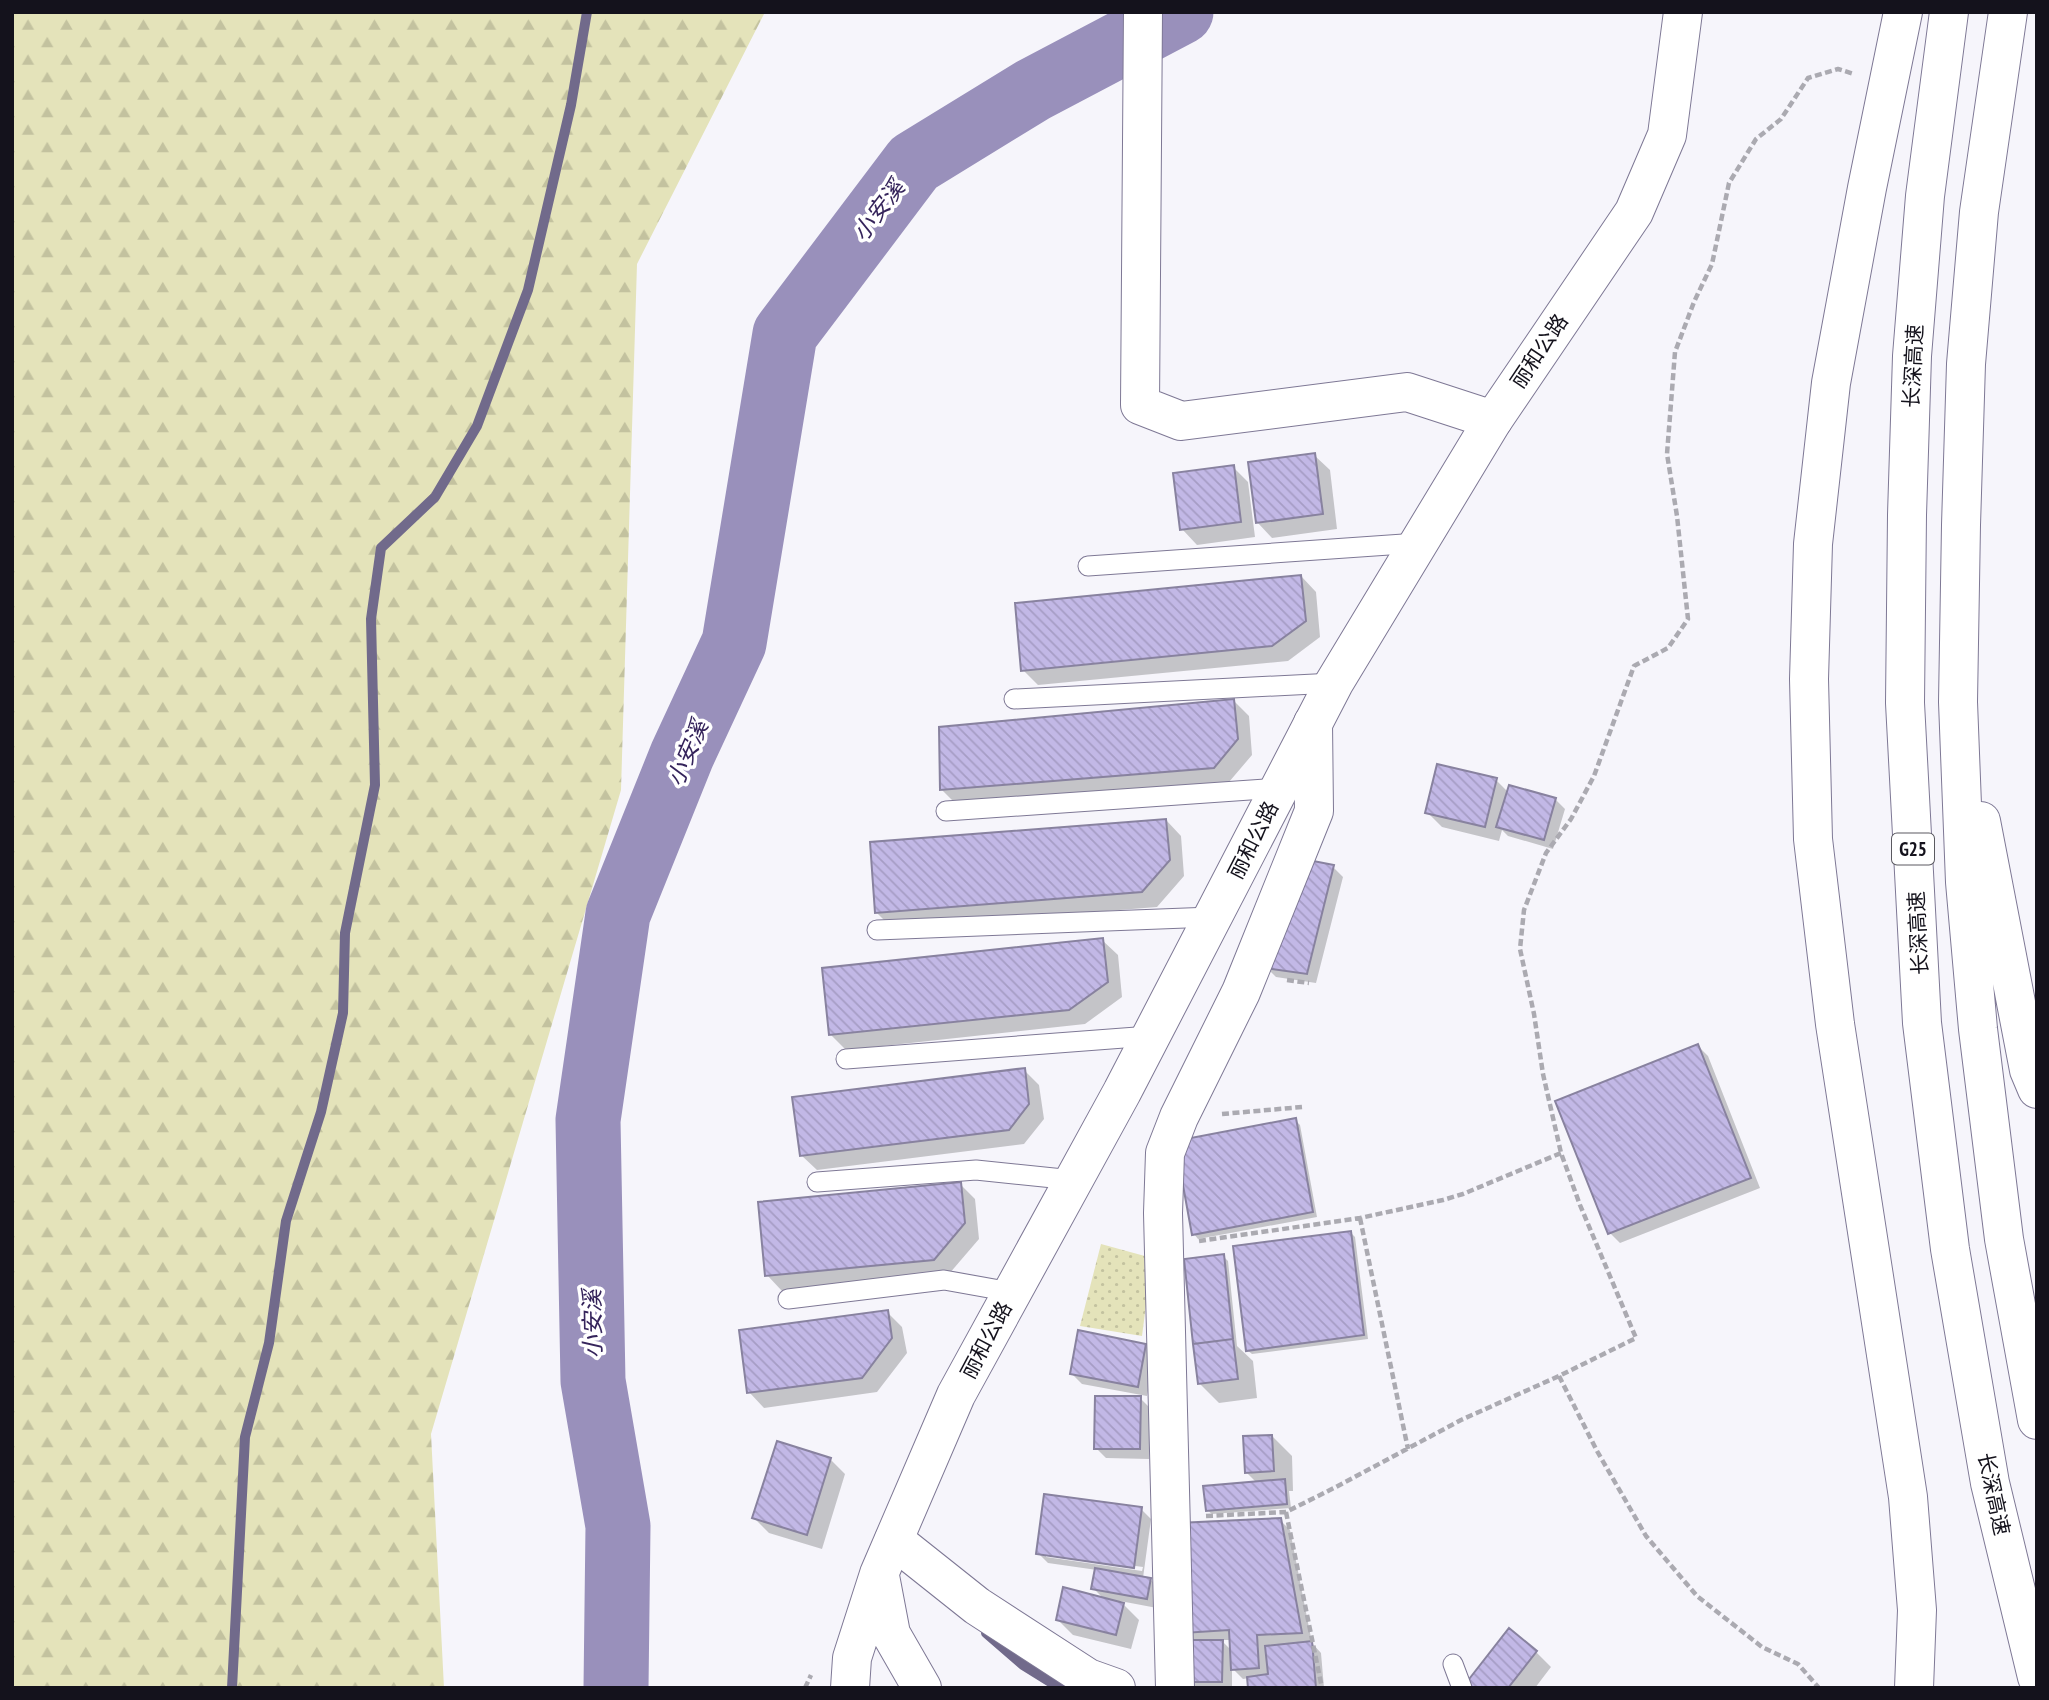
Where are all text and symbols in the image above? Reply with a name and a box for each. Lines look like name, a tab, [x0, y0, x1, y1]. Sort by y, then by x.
water label: 小安溪	[846, 171, 912, 246]
street label: 丽和公路	[1504, 309, 1574, 393]
street label: 长深高速	[1897, 323, 1929, 409]
water label: 小安溪	[660, 713, 715, 790]
street label: 丽和公路	[1222, 796, 1284, 884]
road number: G25	[1892, 834, 1934, 864]
street label: 长深高速	[1902, 890, 1934, 976]
water label: 小安溪	[577, 1286, 607, 1359]
street label: 丽和公路	[954, 1297, 1018, 1383]
street label: 长深高速	[1972, 1450, 2016, 1538]

